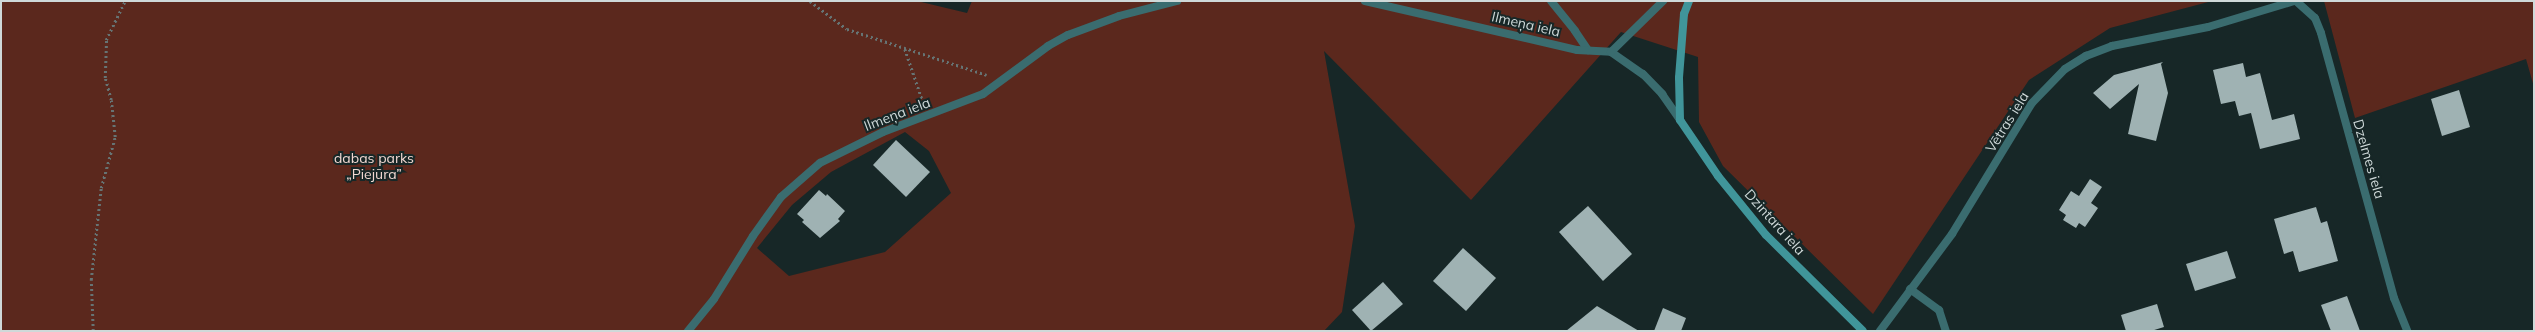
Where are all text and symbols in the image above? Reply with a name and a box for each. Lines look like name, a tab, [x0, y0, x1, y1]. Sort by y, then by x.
street label: Ilmeņa iela	[1490, 8, 1562, 40]
street label: Vētras iela	[1982, 89, 2032, 155]
street label: Ilmeņa iela	[861, 94, 933, 134]
street label: Dzelmes iela	[2350, 117, 2388, 201]
park label: dabas parks „Piejūra”	[334, 150, 414, 182]
street label: Dzintara iela	[1741, 186, 1809, 258]

